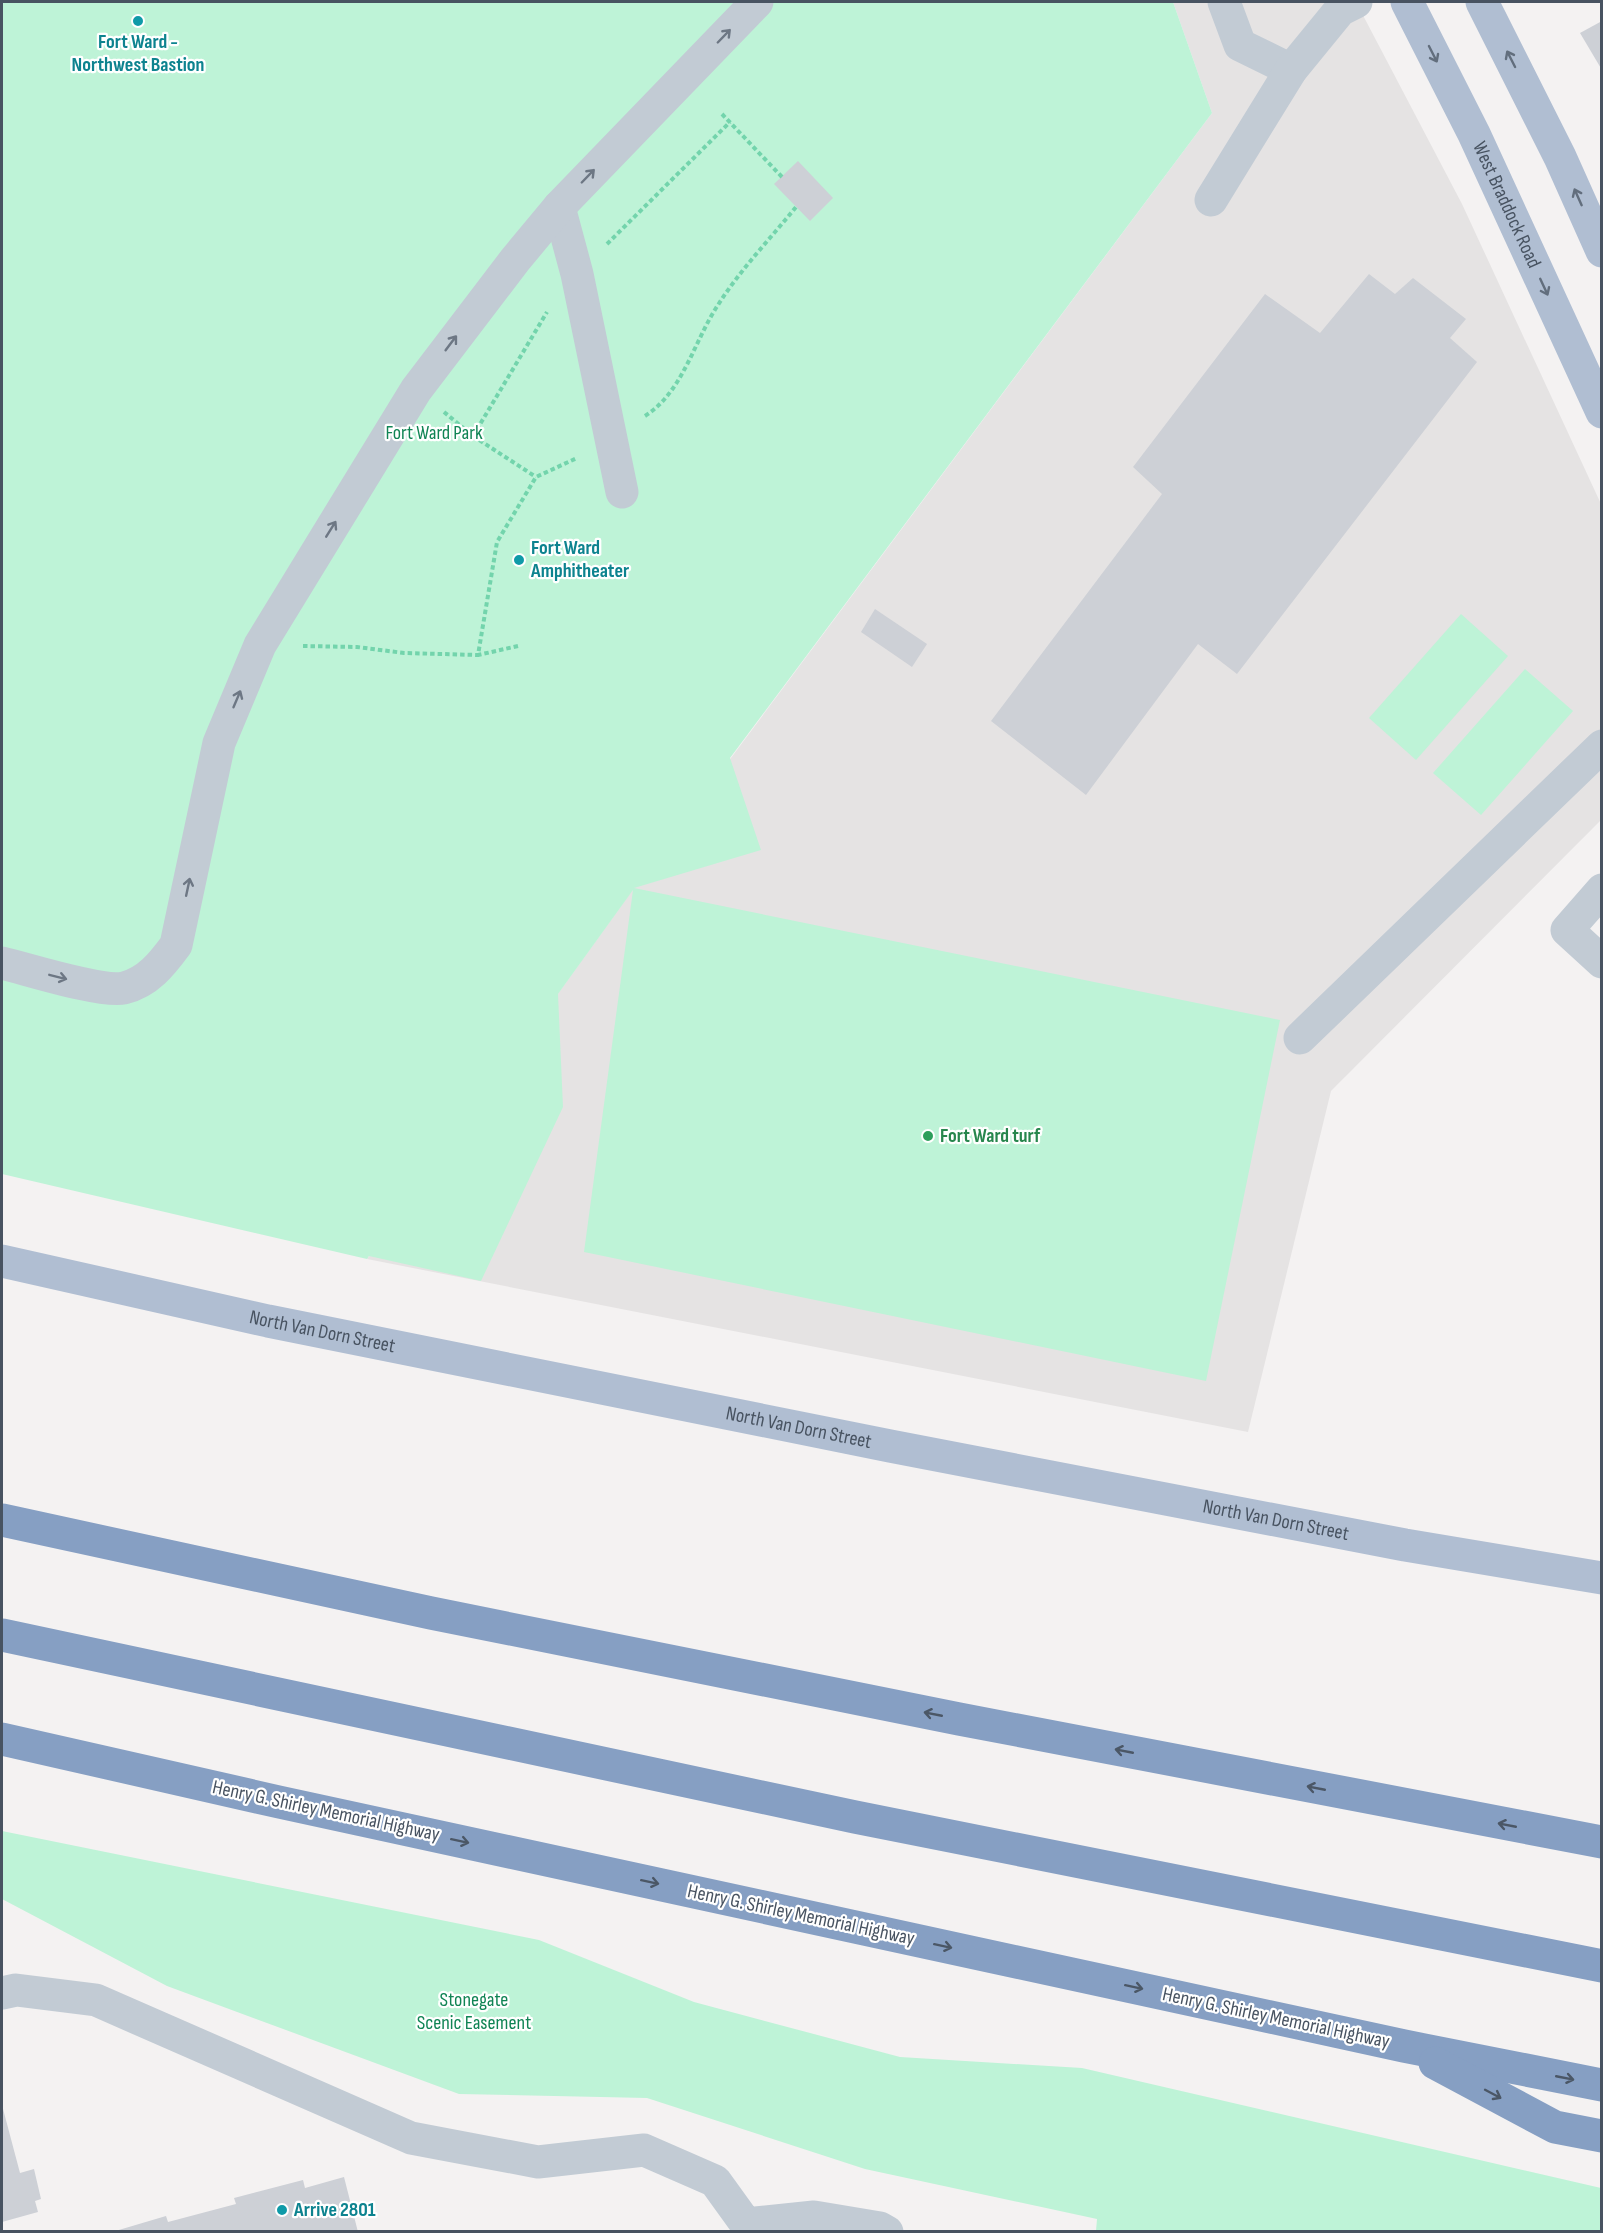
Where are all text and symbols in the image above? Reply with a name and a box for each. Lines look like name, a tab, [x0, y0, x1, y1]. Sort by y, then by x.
marker: Fort Ward - Northwest Bastion	[131, 14, 145, 28]
one-way arrow	[717, 28, 731, 43]
place label: Fort Ward - Northwest Bastion	[72, 30, 204, 77]
one-way arrow	[1428, 44, 1440, 62]
one-way arrow	[1505, 50, 1517, 68]
street label: West Braddock Road	[1467, 138, 1546, 272]
one-way arrow	[581, 169, 596, 184]
one-way arrow	[1572, 189, 1583, 207]
one-way arrow	[1539, 277, 1550, 295]
one-way arrow	[445, 335, 458, 351]
park label: Fort Ward Park	[385, 421, 483, 445]
one-way arrow	[325, 521, 337, 538]
place label: Fort Ward Amphitheater	[530, 536, 629, 583]
marker: Fort Ward Amphitheater	[512, 553, 526, 567]
one-way arrow	[232, 691, 243, 709]
one-way arrow	[183, 878, 194, 898]
one-way arrow	[48, 971, 67, 983]
place label: Fort Ward turf	[940, 1124, 1041, 1148]
marker: Fort Ward turf	[921, 1129, 935, 1143]
street label: North Van Dorn Street	[247, 1305, 397, 1358]
street label: North Van Dorn Street	[724, 1401, 874, 1454]
street label: North Van Dorn Street	[1201, 1494, 1351, 1546]
one-way arrow	[924, 1708, 943, 1719]
one-way arrow	[1115, 1745, 1135, 1756]
street label: Henry G. Shirley Memorial Highway	[210, 1775, 442, 1847]
one-way arrow	[1306, 1782, 1326, 1793]
one-way arrow	[1498, 1819, 1518, 1830]
one-way arrow	[449, 1836, 469, 1847]
one-way arrow	[640, 1877, 660, 1888]
street label: Henry G. Shirley Memorial Highway	[685, 1879, 917, 1951]
one-way arrow	[933, 1941, 953, 1952]
one-way arrow	[1124, 1982, 1143, 1994]
street label: Henry G. Shirley Memorial Highway	[1160, 1982, 1392, 2054]
park label: Stonegate Scenic Easement	[417, 1988, 531, 2035]
one-way arrow	[1555, 2073, 1574, 2084]
one-way arrow	[1484, 2088, 1501, 2100]
place label: Arrive 2801	[293, 2198, 376, 2222]
marker: Arrive 2801	[275, 2203, 289, 2217]

